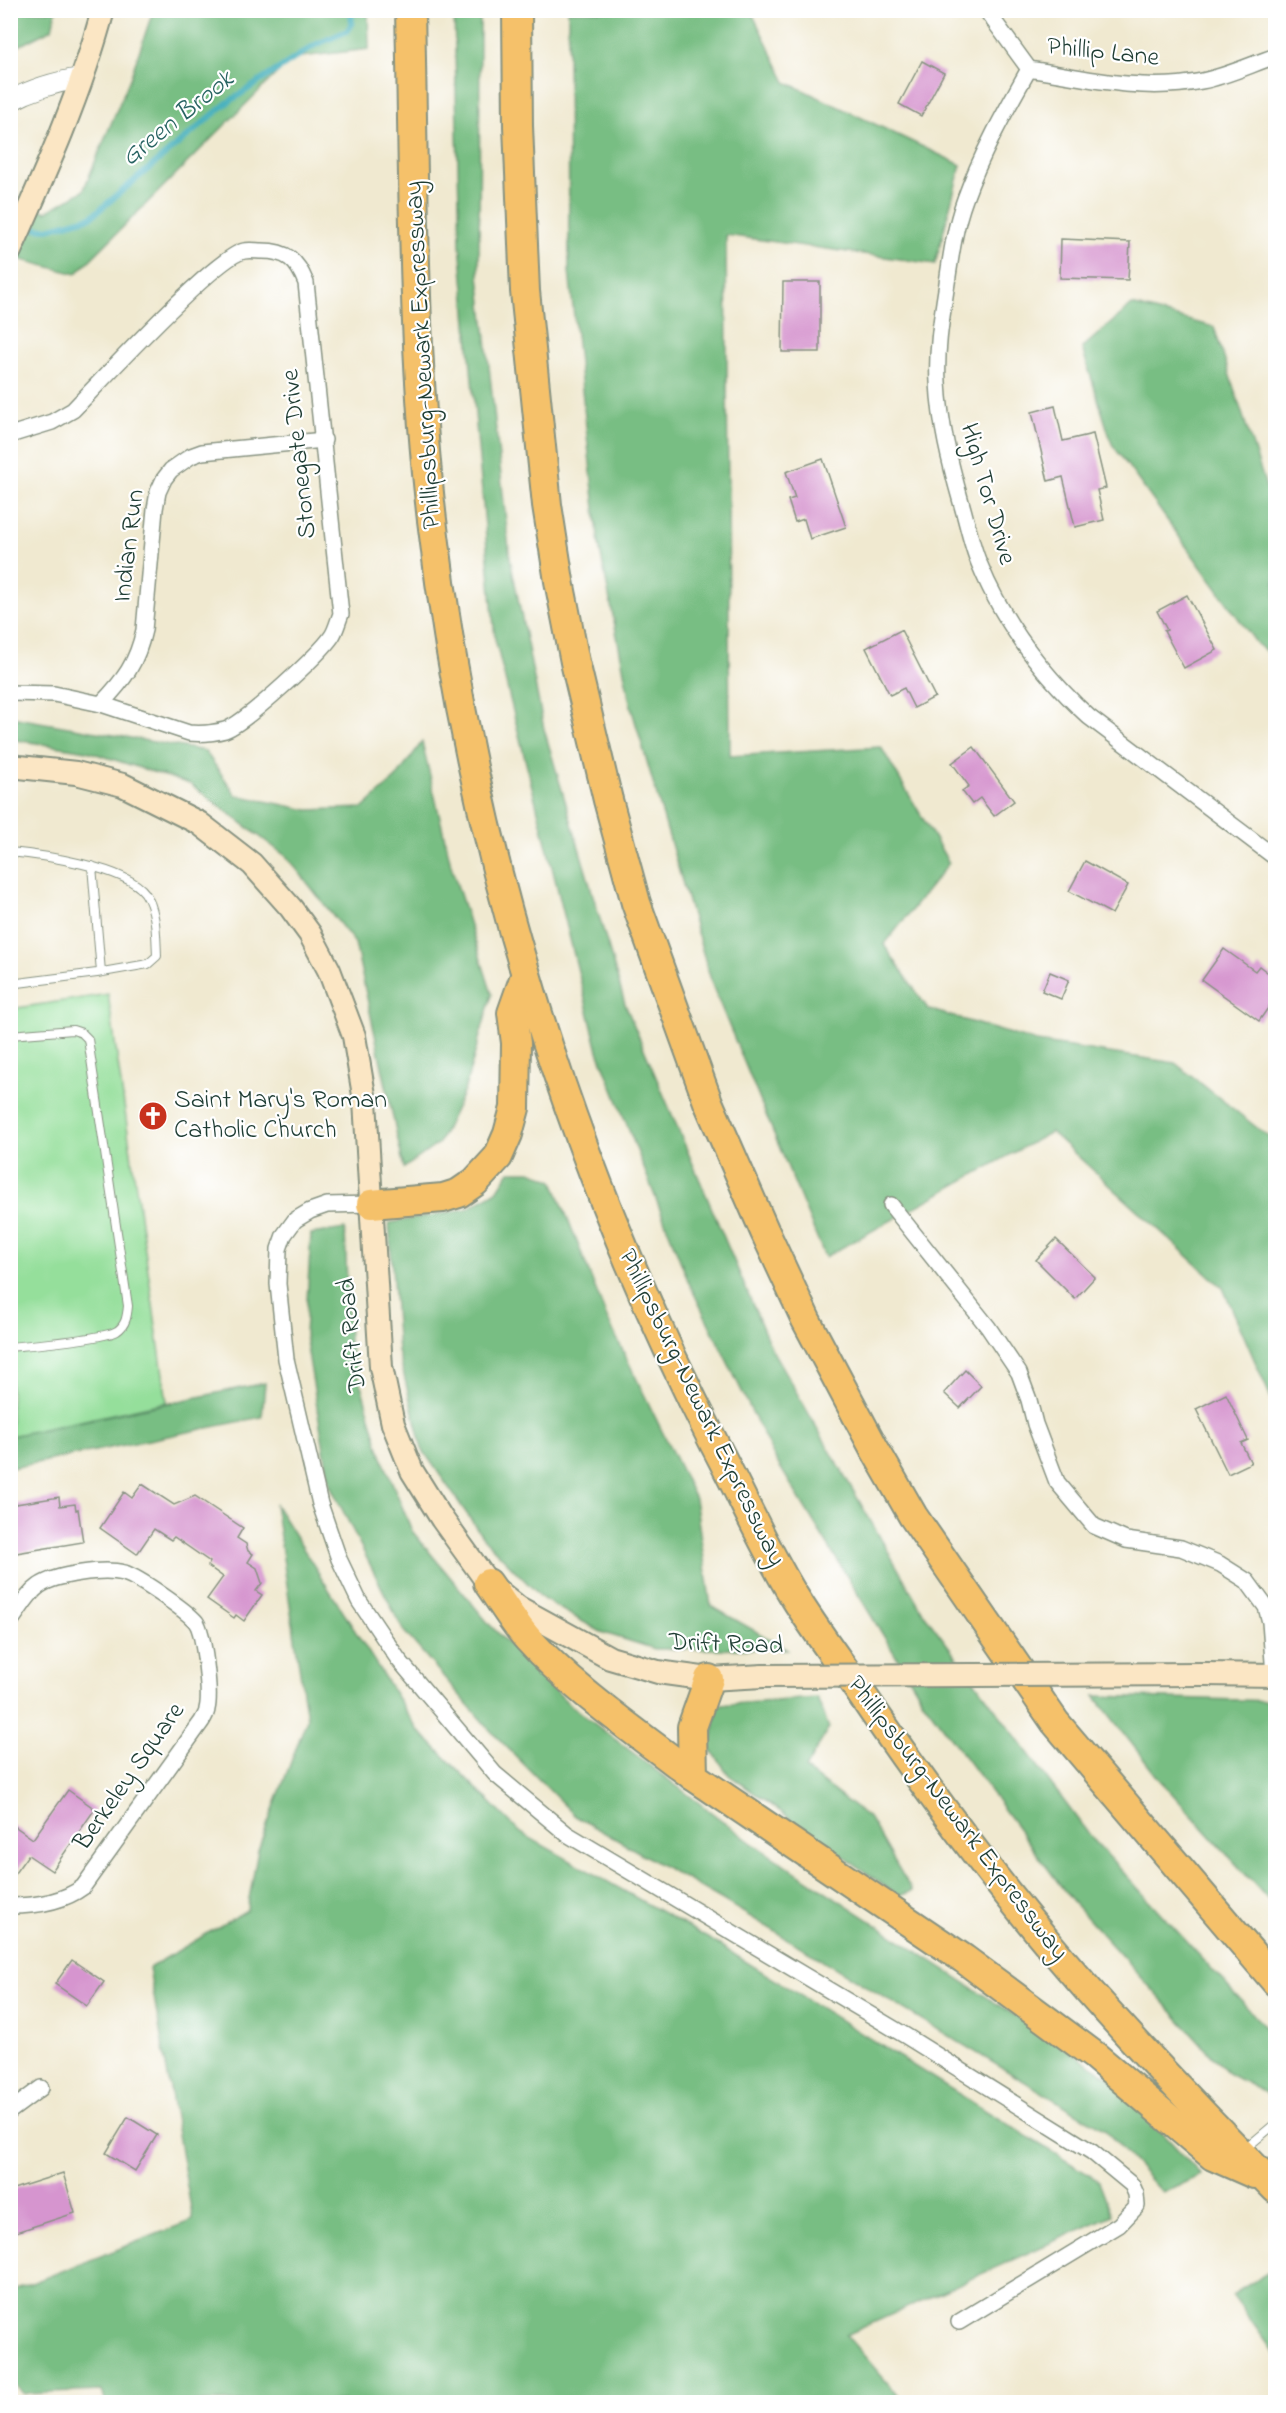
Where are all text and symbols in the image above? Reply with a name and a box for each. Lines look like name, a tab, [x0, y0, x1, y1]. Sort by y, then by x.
street label: Phillip Lane	[1045, 28, 1161, 78]
water label: Green Brook	[113, 61, 244, 177]
street label: Phillipsburg-Newark Expressway	[396, 180, 452, 530]
street label: Stonegate Drive	[272, 367, 328, 541]
street label: High Tor Drive	[949, 419, 1025, 570]
street label: Indian Run	[104, 487, 156, 605]
place label: Saint Mary's Roman Catholic Church	[174, 1082, 387, 1150]
church icon: Saint Mary's Roman Catholic Church	[137, 1100, 169, 1132]
street label: Phillipsburg-Newark Expressway	[607, 1243, 795, 1573]
street label: Drift Road	[328, 1276, 378, 1395]
street label: Drift Road	[667, 1624, 784, 1666]
street label: Phillipsburg-Newark Expressway	[837, 1668, 1077, 1970]
street label: Berkeley Square	[64, 1695, 195, 1860]

